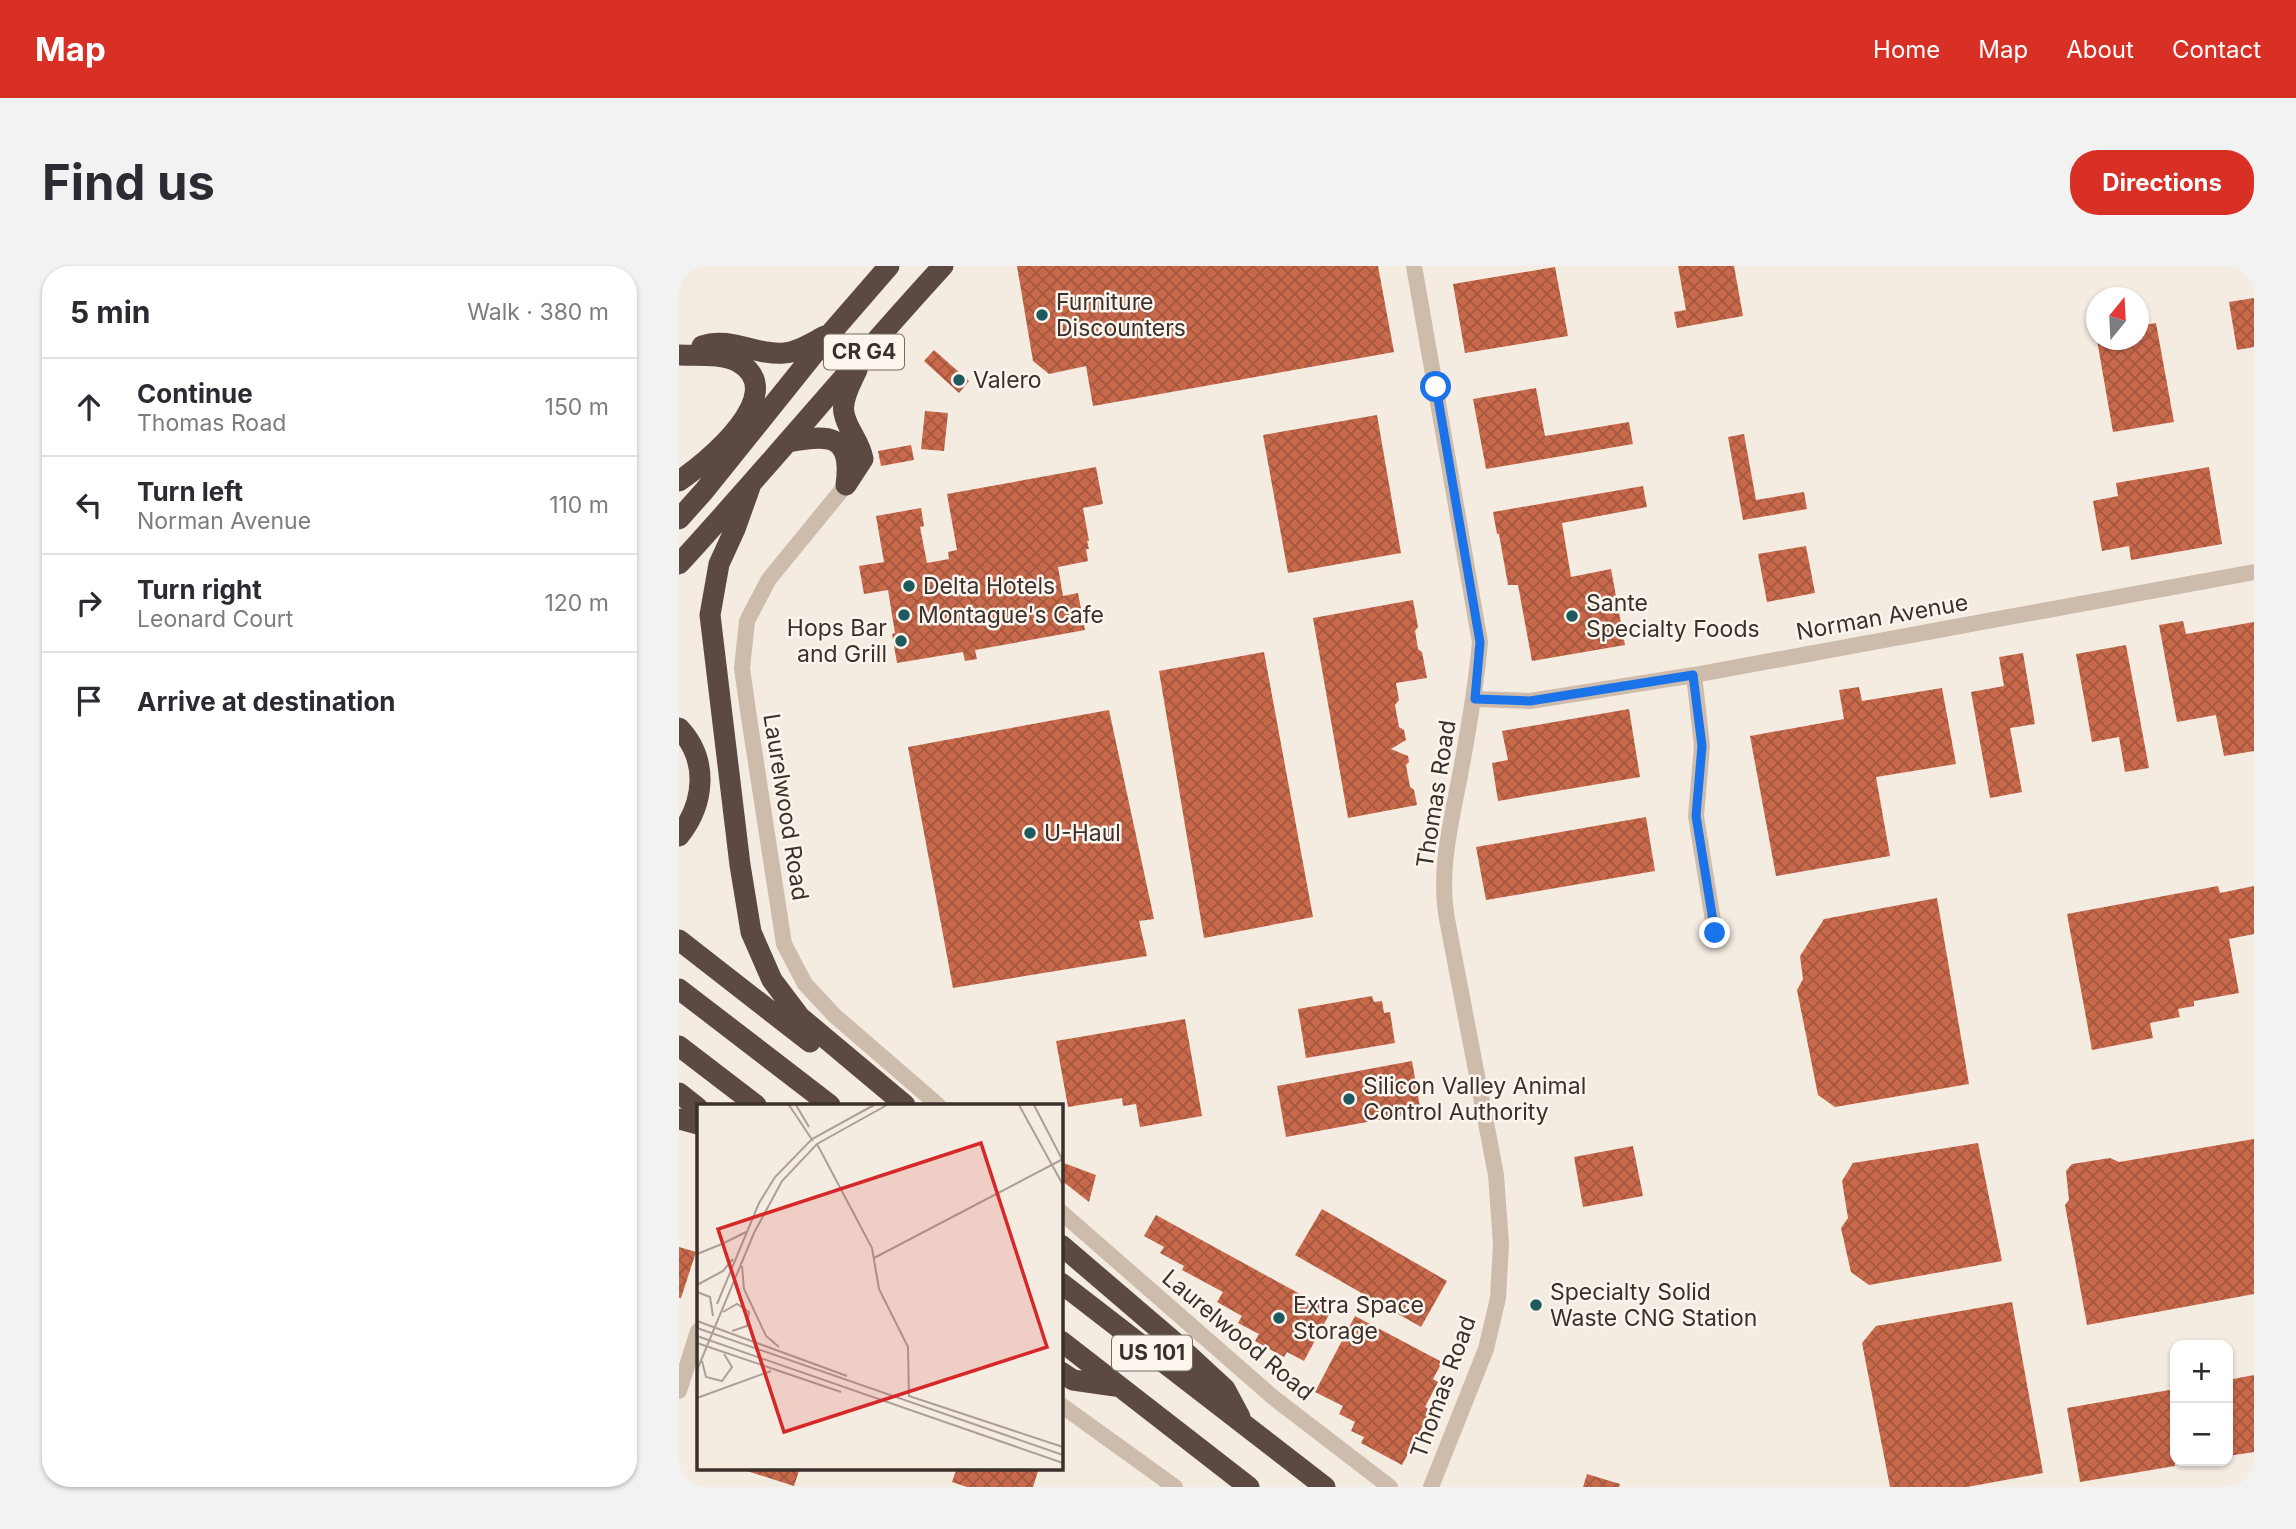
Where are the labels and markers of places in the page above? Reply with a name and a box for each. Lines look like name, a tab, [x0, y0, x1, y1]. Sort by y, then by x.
place label: Furniture Discounters	[1056, 288, 1186, 342]
marker: Furniture Discounters	[1034, 307, 1050, 323]
place label: Valero	[973, 366, 1042, 394]
marker: Valero	[951, 372, 967, 388]
place label: Delta Hotels	[923, 572, 1055, 600]
marker: Delta Hotels	[901, 578, 917, 594]
place label: Sante Specialty Foods	[1586, 589, 1760, 643]
place label: Montague's Cafe	[918, 601, 1104, 629]
marker: Montague's Cafe	[896, 607, 912, 623]
marker: Sante Specialty Foods	[1564, 608, 1580, 624]
place label: Hops Bar and Grill	[787, 614, 887, 668]
marker: Hops Bar and Grill	[893, 633, 909, 649]
place label: U-Haul	[1044, 819, 1121, 847]
marker: U-Haul	[1022, 825, 1038, 841]
place label: Silicon Valley Animal Control Authority	[1363, 1072, 1586, 1126]
marker: Silicon Valley Animal Control Authority	[1341, 1091, 1357, 1107]
place label: Specialty Solid Waste CNG Station	[1550, 1278, 1757, 1332]
place label: Extra Space Storage	[1293, 1291, 1424, 1345]
marker: Specialty Solid Waste CNG Station	[1528, 1297, 1544, 1313]
marker: Extra Space Storage	[1271, 1310, 1287, 1326]

